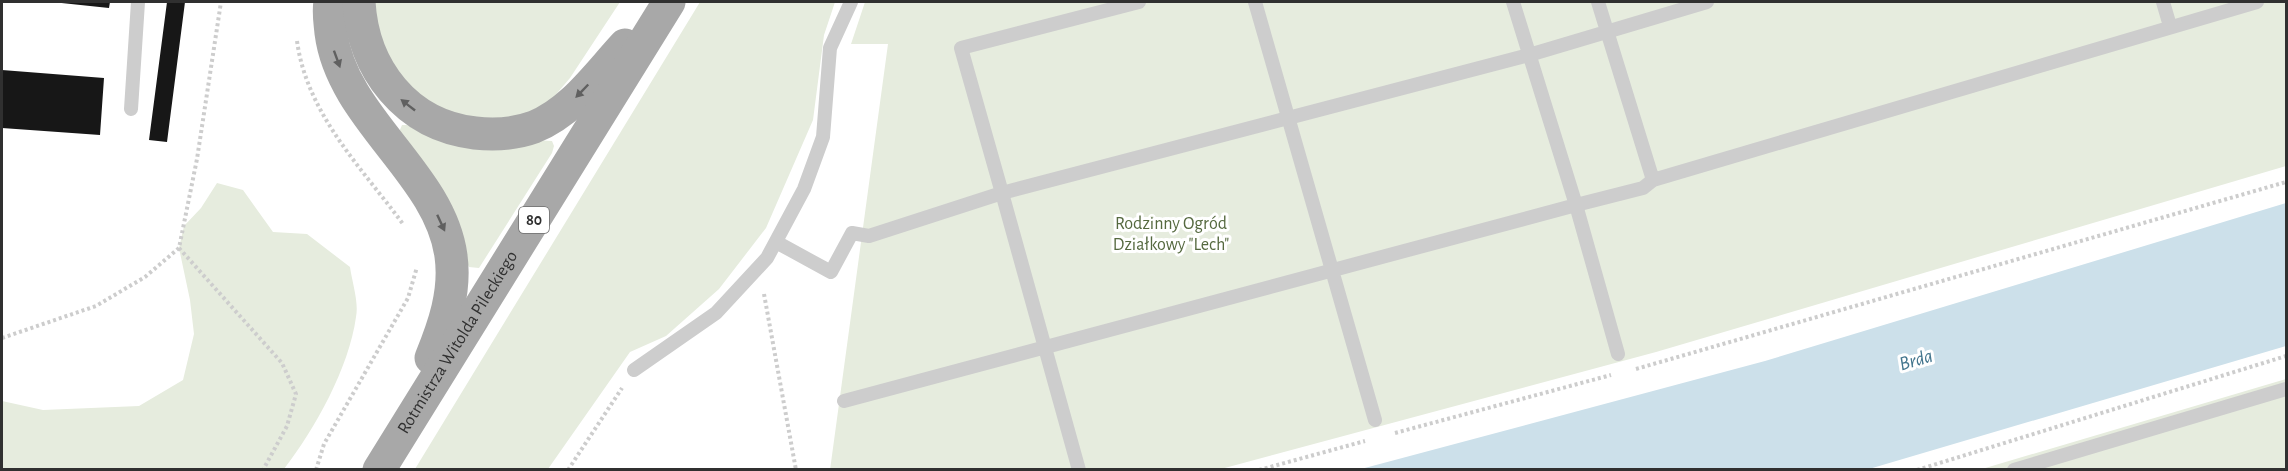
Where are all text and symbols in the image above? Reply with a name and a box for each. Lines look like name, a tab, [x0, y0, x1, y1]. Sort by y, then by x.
one-way arrow	[332, 50, 342, 68]
one-way arrow	[575, 83, 589, 98]
one-way arrow	[400, 99, 415, 111]
road number: 80	[519, 207, 549, 233]
one-way arrow	[437, 214, 446, 231]
park label: Rodzinny Ogród Działkowy "Lech"	[1113, 215, 1229, 254]
street label: Rotmistrza Witolda Pileckiego	[395, 248, 521, 437]
water label: Brda	[1897, 346, 1935, 374]

